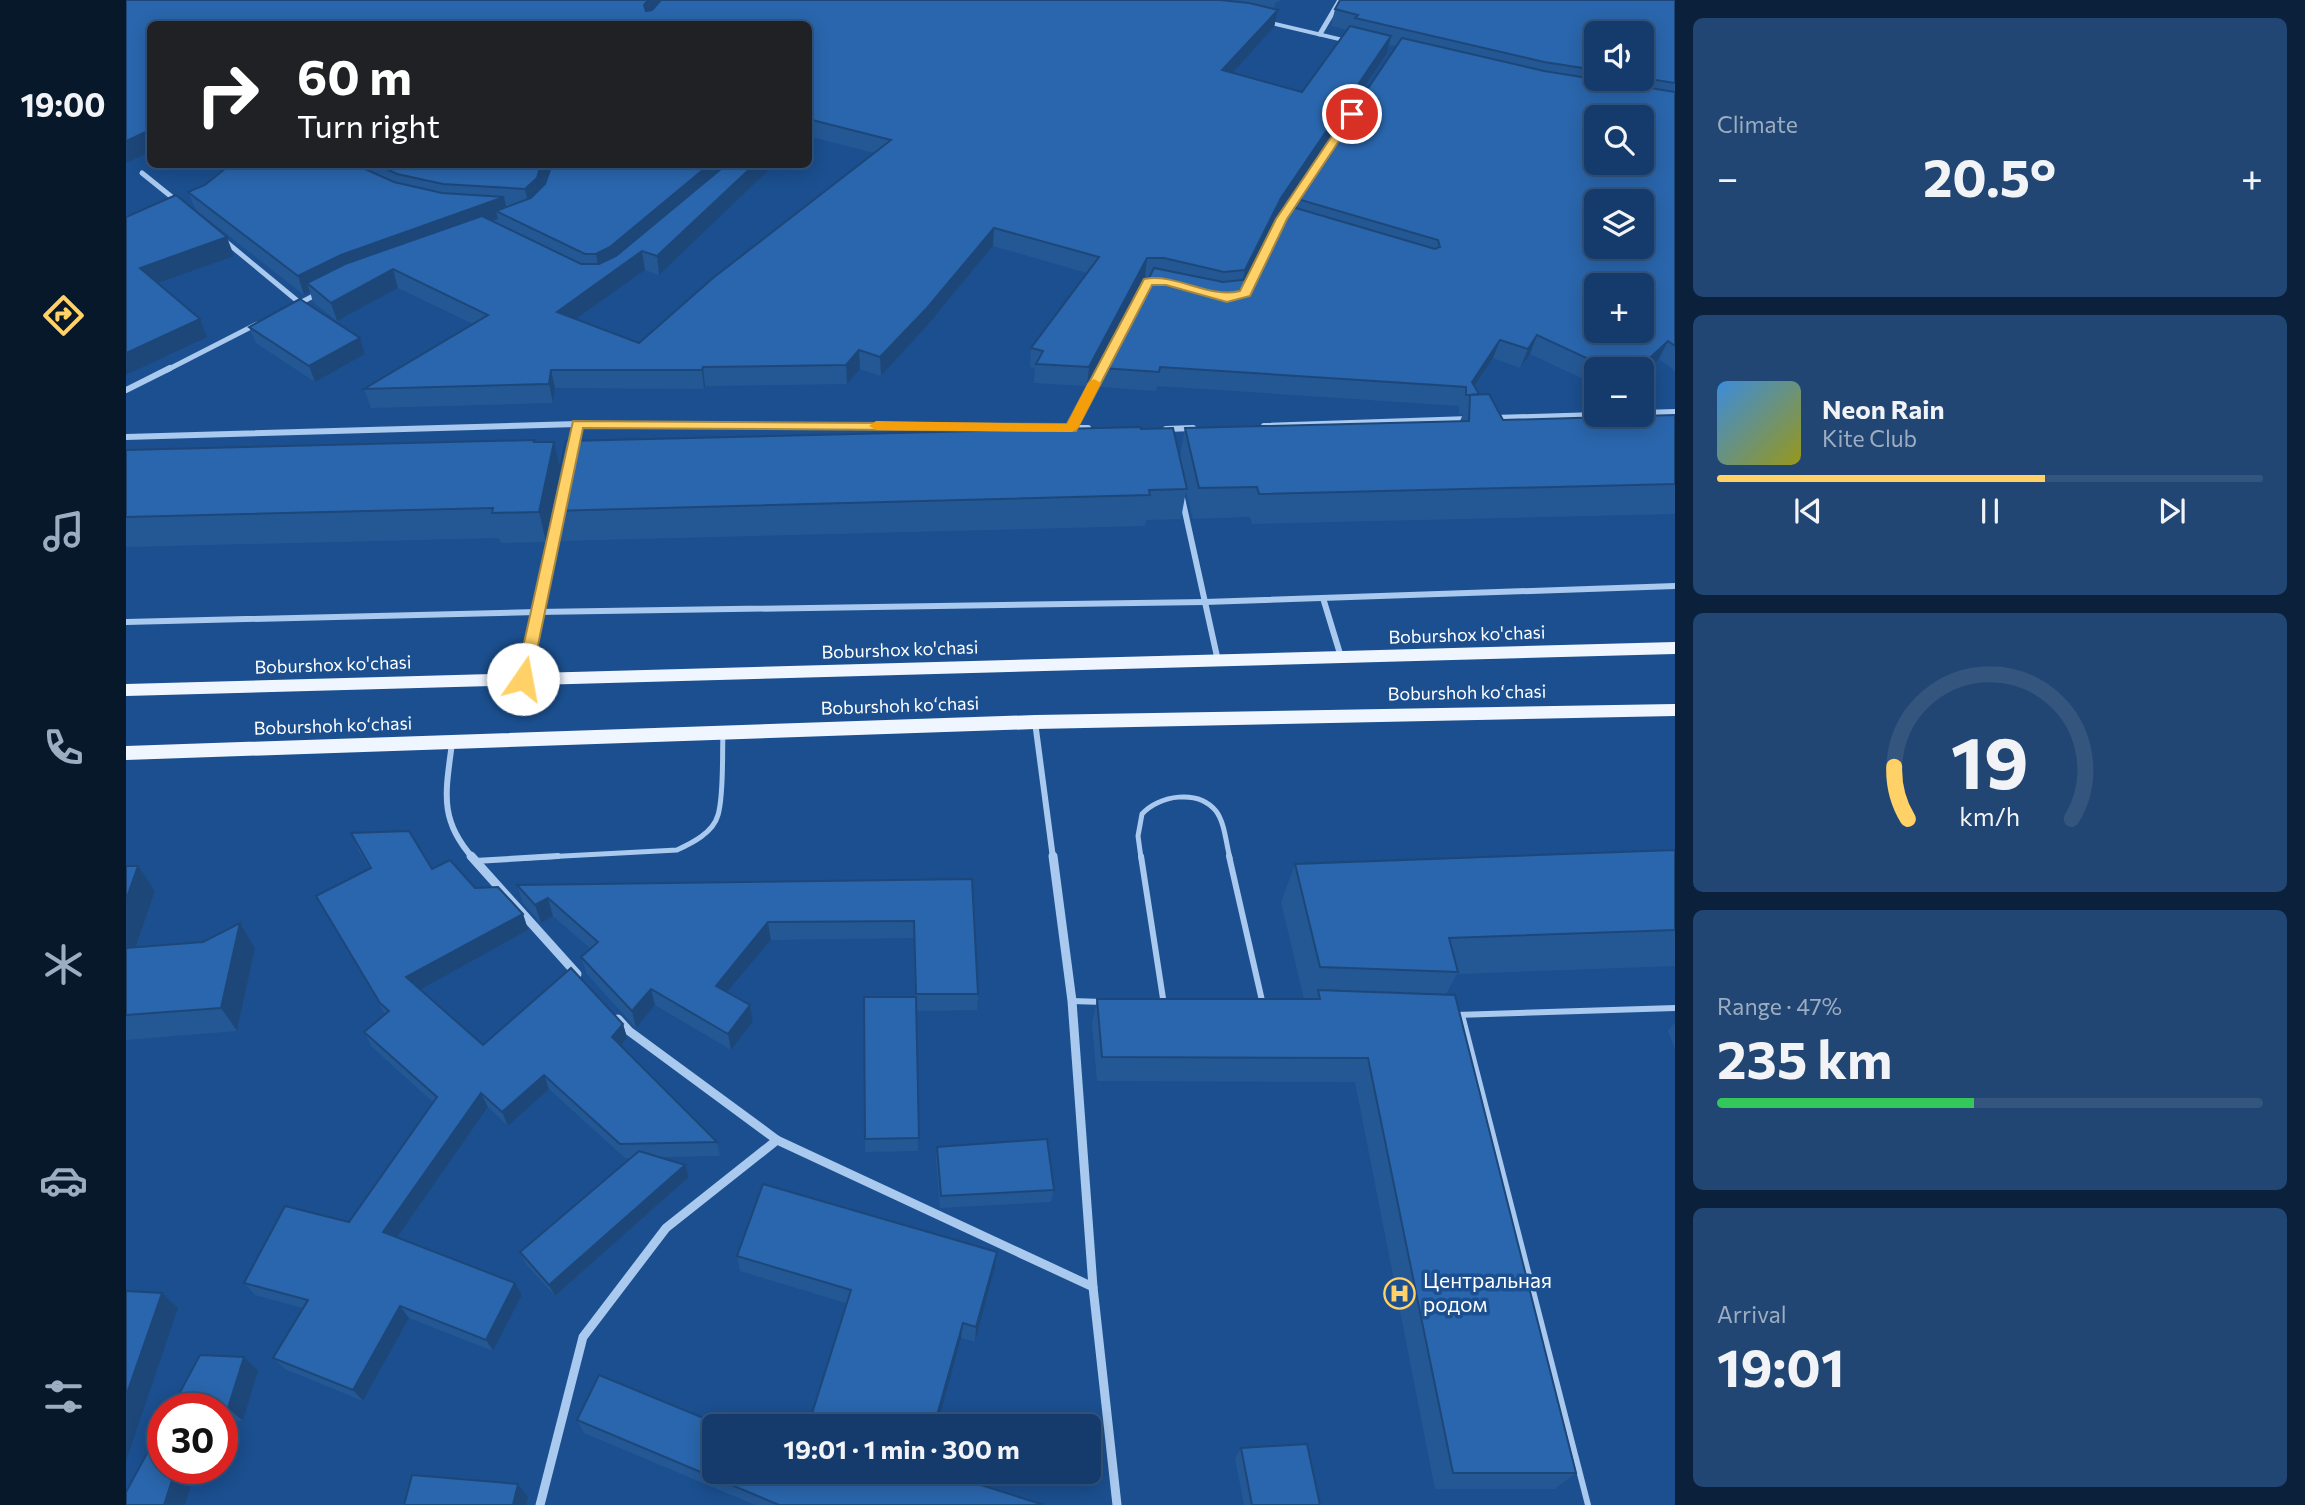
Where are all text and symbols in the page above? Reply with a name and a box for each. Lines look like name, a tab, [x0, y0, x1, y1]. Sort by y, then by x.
map controls	[1584, 21, 1654, 427]
button: sound	[1584, 21, 1654, 91]
text: 60 m	[297, 45, 412, 105]
icon: right	[182, 49, 273, 140]
text: 19:00	[20, 84, 106, 124]
pin	[1322, 84, 1382, 144]
icon: arrive	[1333, 95, 1371, 133]
text: Turn right	[297, 105, 440, 145]
button: search	[1584, 105, 1654, 175]
text: Climate	[1717, 110, 1798, 138]
text: 20.5°	[1923, 144, 2056, 208]
text: −	[1717, 153, 1739, 200]
text: +	[2241, 153, 2263, 200]
button: layers	[1584, 189, 1654, 259]
button: +	[1584, 273, 1654, 343]
icon: directions	[39, 291, 88, 340]
button: −	[1584, 357, 1654, 427]
text: Neon Rain	[1822, 393, 1945, 424]
text: Kite Club	[1822, 424, 1917, 452]
icon: previous	[1789, 492, 1827, 530]
icon: pause	[1971, 492, 2009, 530]
icon: next	[2153, 492, 2191, 530]
icon: music	[39, 507, 88, 556]
street label: Boburshox ko'chasi	[1388, 620, 1546, 648]
street label: Boburshox ko'chasi	[821, 635, 979, 663]
position arrow	[486, 642, 560, 716]
street label: Boburshox ko'chasi	[254, 650, 412, 678]
street label: Boburshoh koʻchasi	[1387, 680, 1546, 704]
street label: Boburshoh koʻchasi	[820, 691, 980, 719]
street label: Boburshoh koʻchasi	[253, 711, 413, 739]
text: 19	[1951, 715, 2029, 804]
icon: phone	[39, 723, 88, 772]
text: km/h	[1960, 800, 2020, 830]
icon: climate	[39, 940, 88, 989]
text: Range · 47%	[1717, 992, 1842, 1020]
text: 235 km	[1717, 1026, 1892, 1090]
icon: car	[39, 1156, 88, 1205]
place label: Центральная родом	[1423, 1267, 1552, 1316]
hospital icon: Центральная родом	[1383, 1276, 1417, 1310]
text: Arrival	[1717, 1300, 1787, 1328]
text: 19:01	[1717, 1334, 1844, 1398]
icon: filters	[39, 1372, 88, 1421]
speed limit sign: 30	[147, 1393, 238, 1484]
text: 19:01 · 1 min · 300 m	[783, 1433, 1020, 1464]

